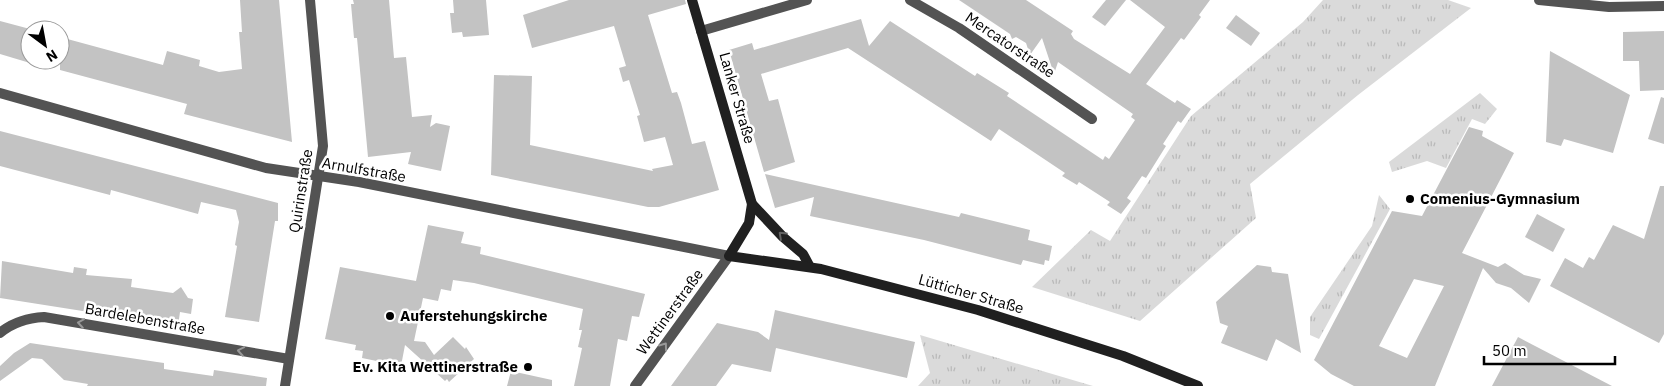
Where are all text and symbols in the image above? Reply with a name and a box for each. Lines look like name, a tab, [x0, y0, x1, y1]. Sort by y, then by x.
street label: Mercatorstraße	[962, 8, 1059, 82]
north arrow	[20, 20, 70, 70]
text: N	[43, 46, 61, 66]
street label: Lanker Straße	[715, 50, 760, 146]
street label: Quirinstraße	[285, 148, 316, 234]
street label: Arnulfstraße	[321, 153, 408, 186]
place label: Comenius-Gymnasium	[1420, 189, 1580, 208]
marker: Comenius-Gymnasium	[1404, 193, 1416, 205]
one-way arrow	[779, 232, 788, 241]
street label: Wettinerstraße	[632, 265, 707, 358]
street label: Lütticher Straße	[916, 269, 1026, 318]
street label: Bardelebenstraße	[84, 299, 207, 338]
place label: Auferstehungskirche	[400, 306, 547, 325]
marker: Auferstehungskirche	[384, 310, 396, 322]
one-way arrow	[76, 318, 84, 329]
scale bar	[1484, 334, 1615, 366]
text: 50 m	[1492, 341, 1527, 360]
one-way arrow	[658, 343, 667, 352]
one-way arrow	[236, 346, 245, 356]
place label: Ev. Kita Wettinerstraße	[353, 357, 518, 376]
marker: Ev. Kita Wettinerstraße	[522, 361, 534, 373]

